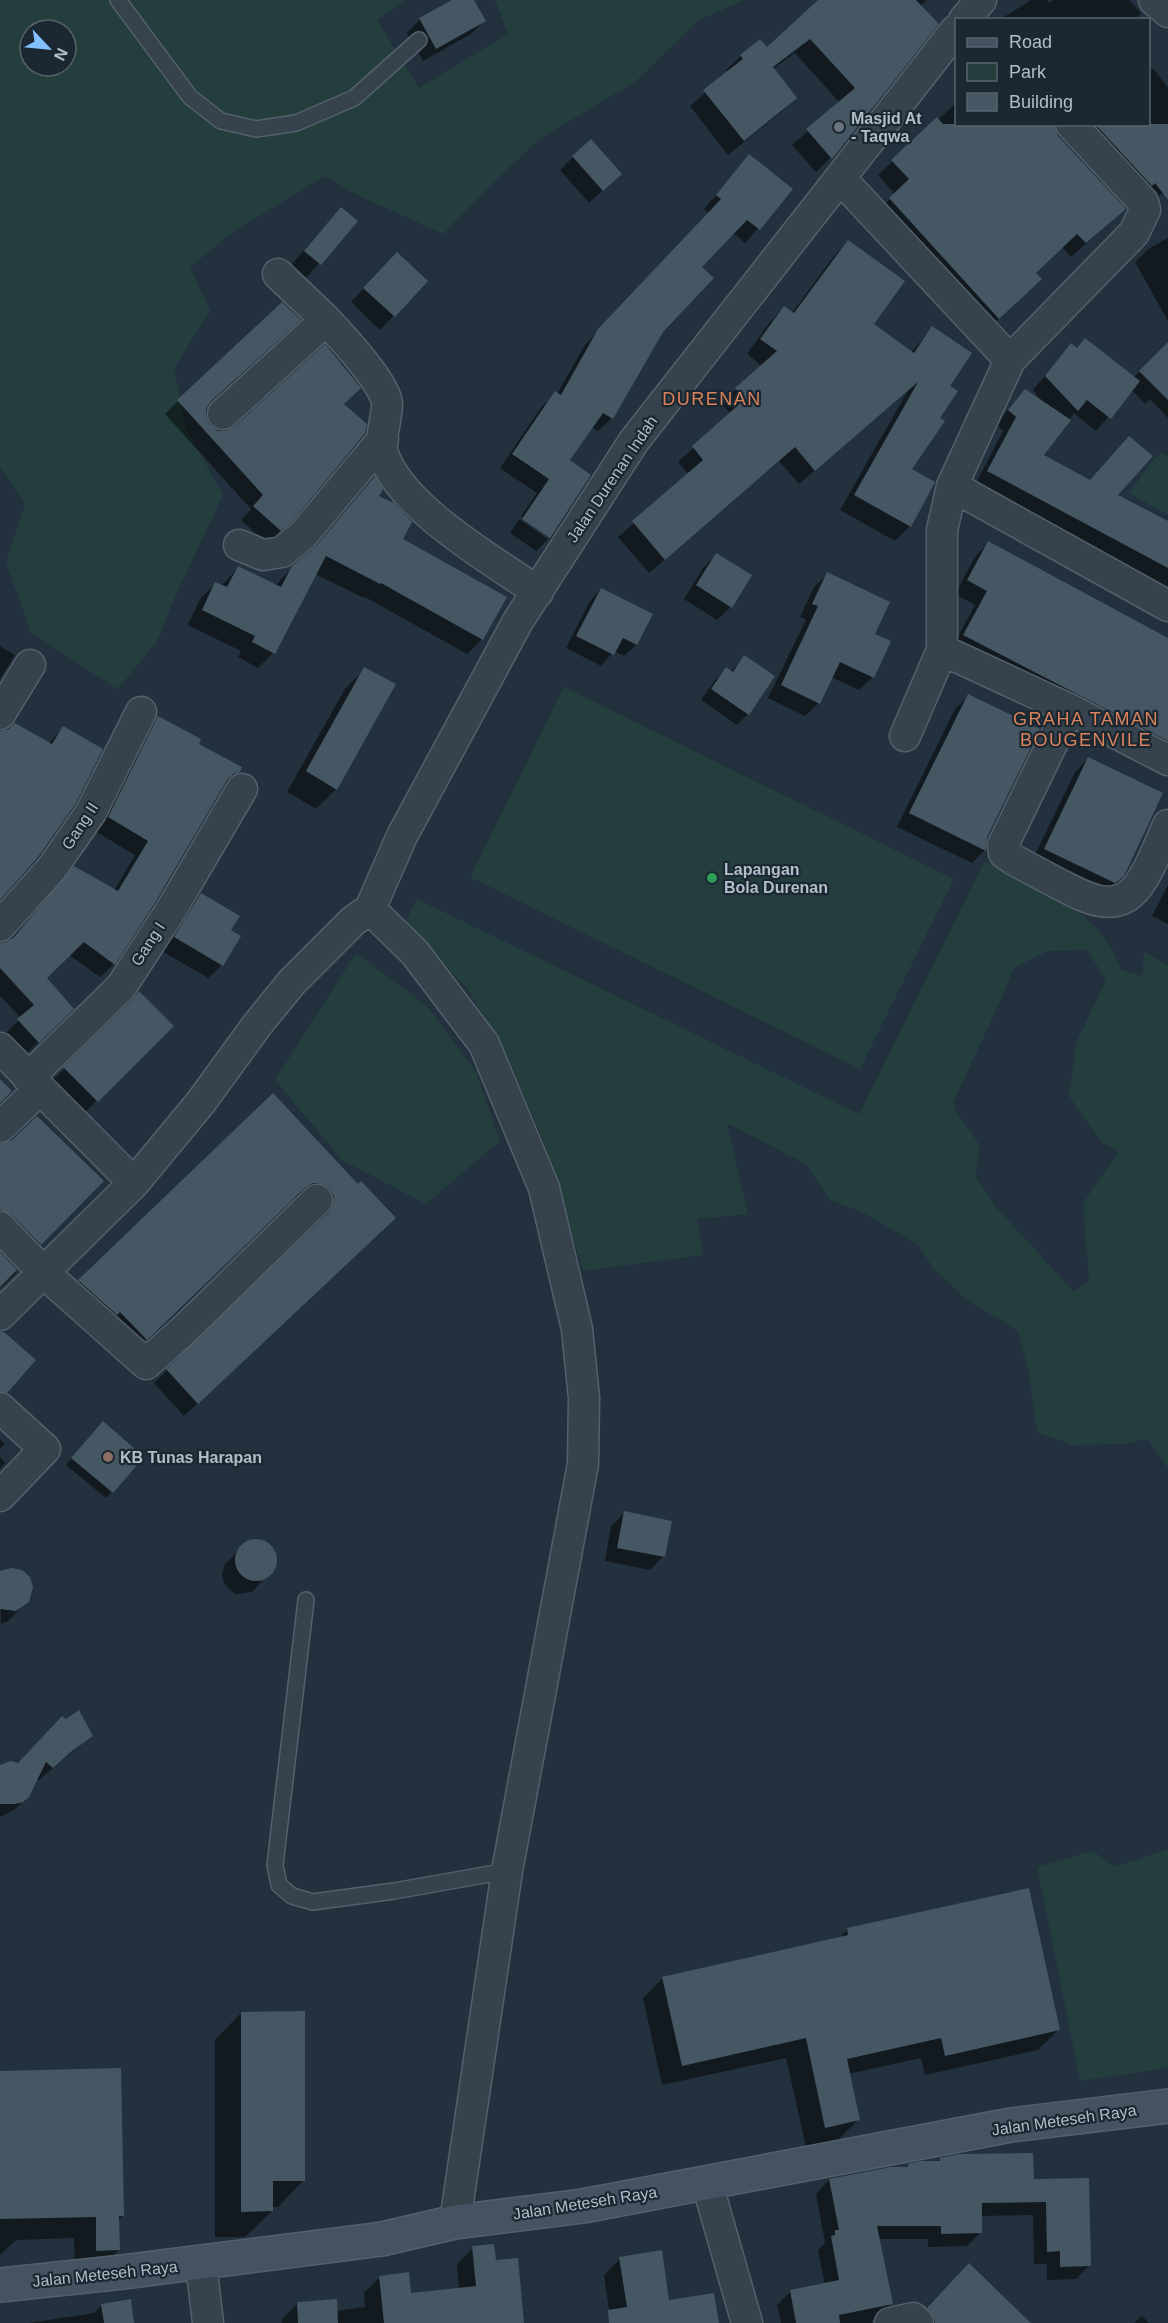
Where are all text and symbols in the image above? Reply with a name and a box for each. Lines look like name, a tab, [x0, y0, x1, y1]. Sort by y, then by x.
north arrow	[18, 18, 78, 78]
legend	[955, 18, 1150, 126]
text: Road	[1009, 32, 1052, 52]
text: N	[51, 45, 71, 63]
text: Park	[1009, 62, 1047, 82]
text: Building	[1009, 92, 1073, 112]
place label: Masjid At - Taqwa	[851, 110, 922, 145]
marker: Masjid At - Taqwa	[832, 120, 846, 134]
district label: DURENAN	[662, 389, 762, 409]
street label: Jalan Durenan Indah	[563, 413, 661, 545]
district label: GRAHA TAMAN BOUGENVILE	[1013, 709, 1159, 750]
street label: Gang II	[59, 799, 101, 853]
place label: Lapangan Bola Durenan	[724, 861, 828, 896]
marker: Lapangan Bola Durenan	[705, 871, 719, 885]
street label: Gang I	[128, 919, 168, 969]
place label: KB Tunas Harapan	[120, 1449, 262, 1466]
marker: KB Tunas Harapan	[101, 1450, 115, 1464]
street label: Jalan Meteseh Raya	[991, 2101, 1138, 2139]
street label: Jalan Meteseh Raya	[512, 2183, 658, 2223]
street label: Jalan Meteseh Raya	[32, 2258, 179, 2290]

